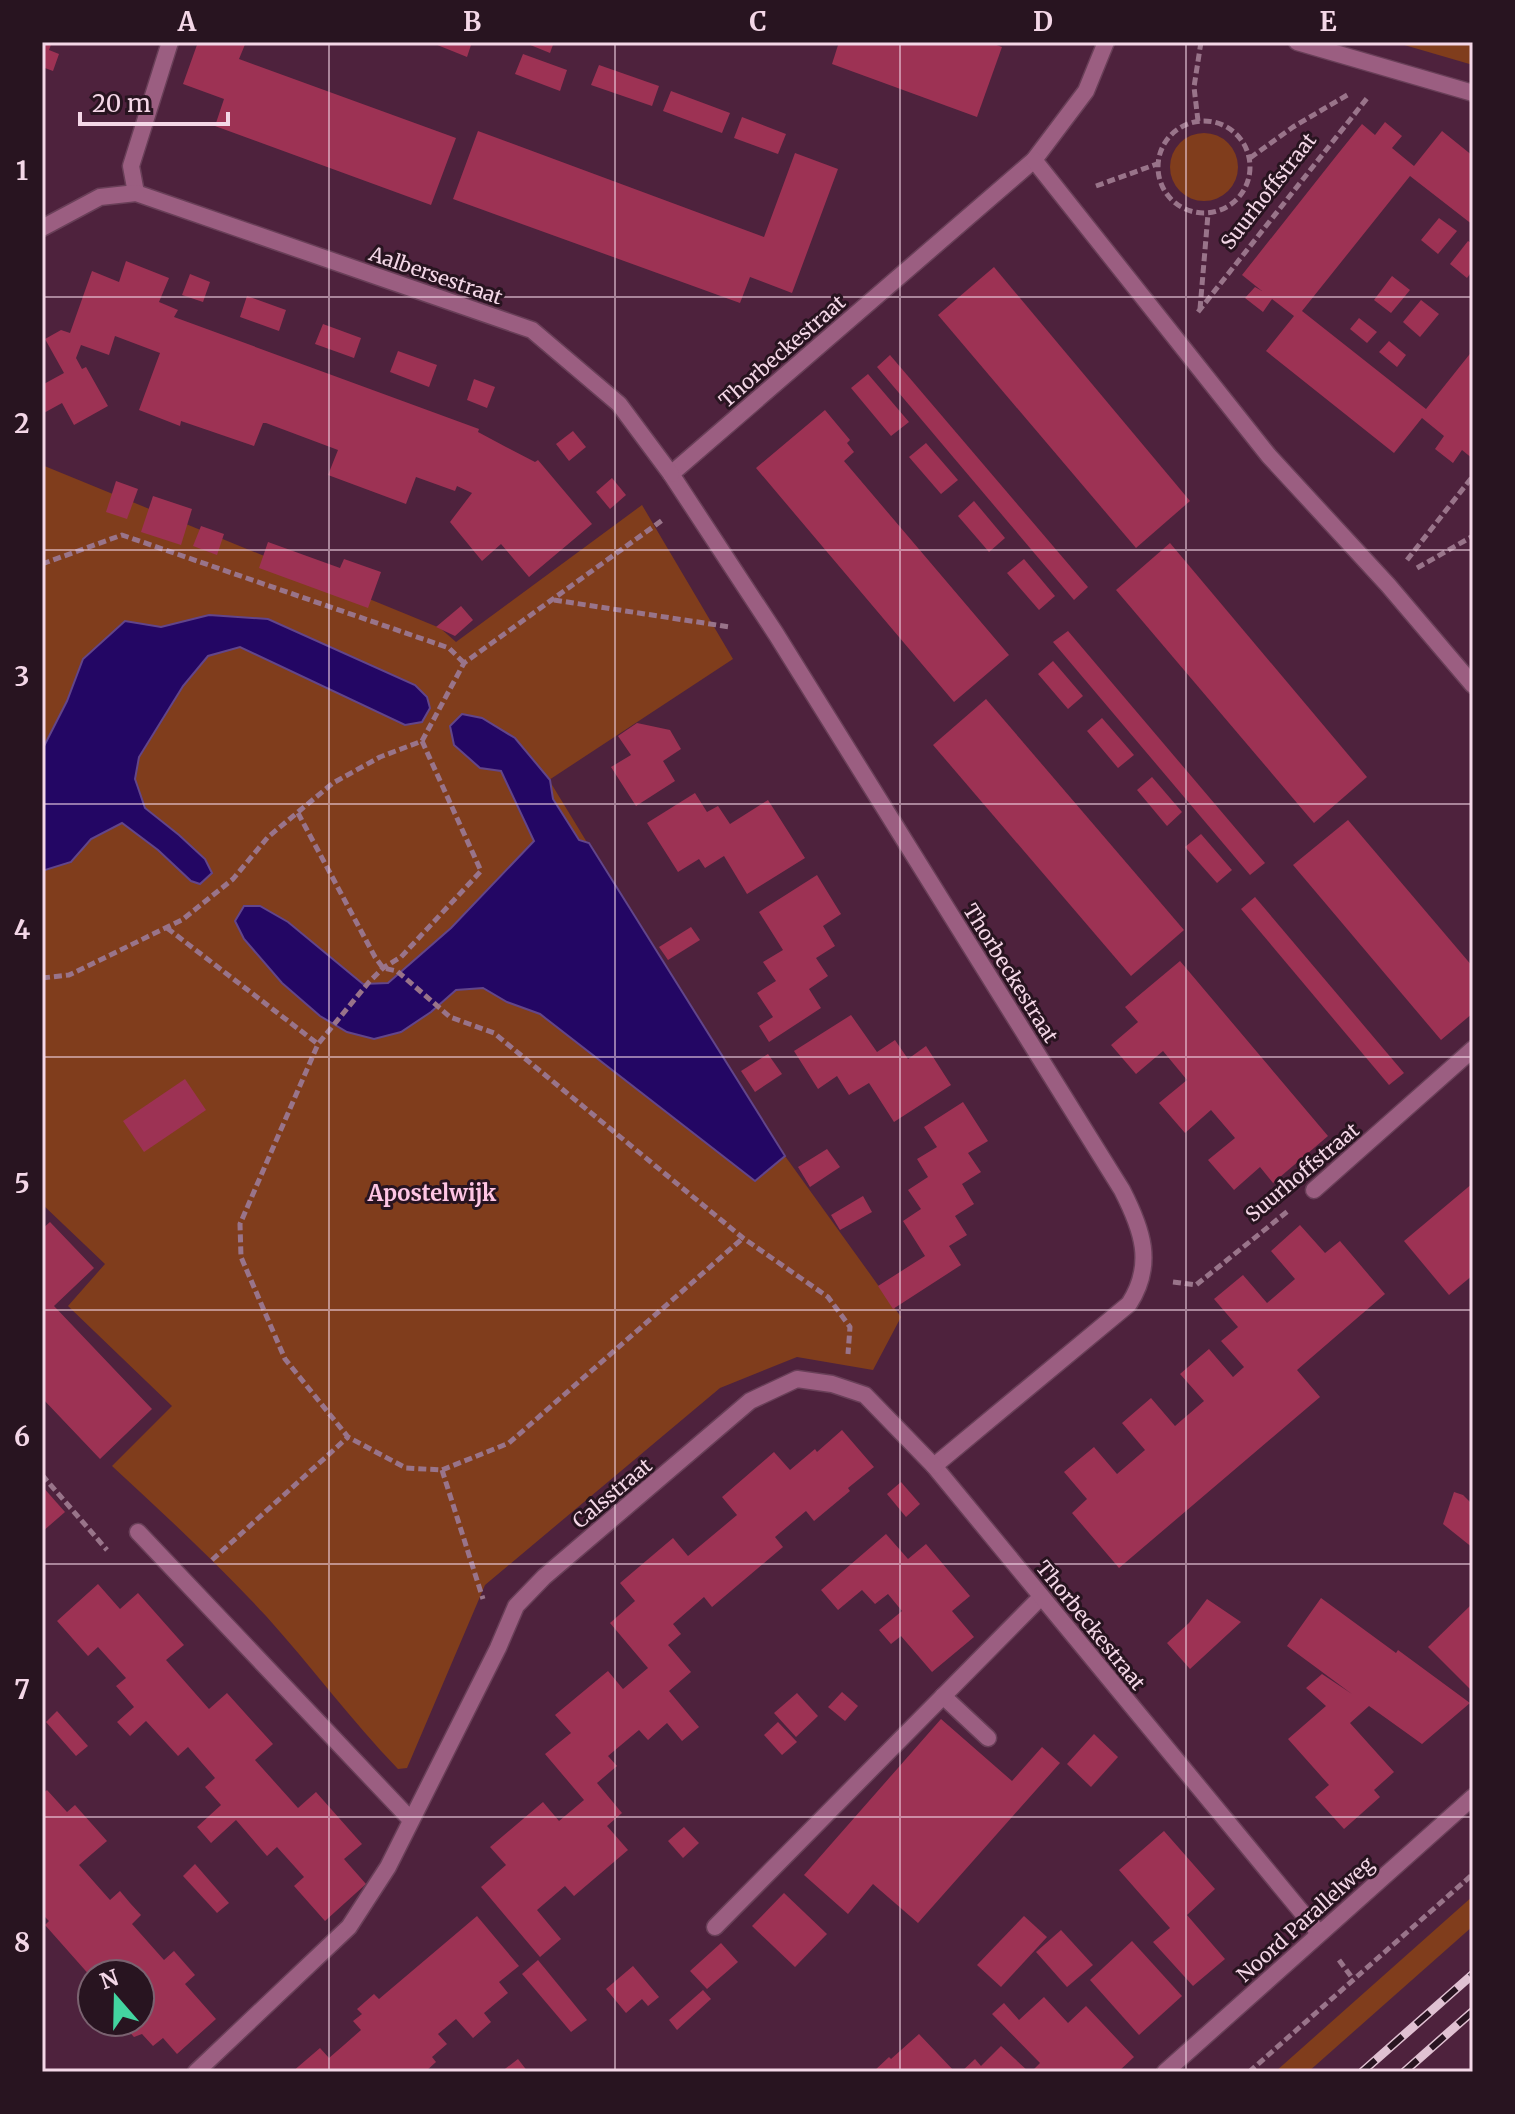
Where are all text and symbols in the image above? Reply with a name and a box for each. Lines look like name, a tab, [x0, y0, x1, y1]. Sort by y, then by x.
text: A	[177, 5, 197, 38]
text: B	[463, 5, 481, 38]
text: C	[749, 5, 767, 38]
text: D	[1033, 5, 1053, 38]
text: E	[1320, 5, 1337, 38]
scale bar	[80, 76, 228, 126]
text: 20 m	[92, 88, 151, 119]
street label: Suurhoffstraat	[1215, 128, 1321, 254]
text: 1	[16, 154, 28, 187]
street label: Aalbersestraat	[365, 240, 506, 310]
street label: Thorbeckestraat	[714, 289, 850, 413]
text: 2	[14, 407, 30, 440]
text: 3	[15, 660, 29, 693]
street label: Thorbeckestraat	[958, 899, 1064, 1047]
text: 4	[14, 913, 31, 946]
street label: Suurhoffstraat	[1240, 1117, 1364, 1227]
text: 5	[14, 1167, 30, 1200]
district label: Apostelwijk	[367, 1179, 497, 1207]
text: 6	[14, 1420, 30, 1453]
street label: Calsstraat	[567, 1453, 657, 1533]
street label: Thorbeckestraat	[1031, 1555, 1151, 1695]
text: 7	[14, 1673, 30, 1706]
street label: Noord Parallelweg	[1231, 1851, 1379, 1987]
text: 8	[14, 1926, 30, 1959]
north arrow	[76, 1958, 156, 2038]
text: N	[96, 1963, 123, 1995]

